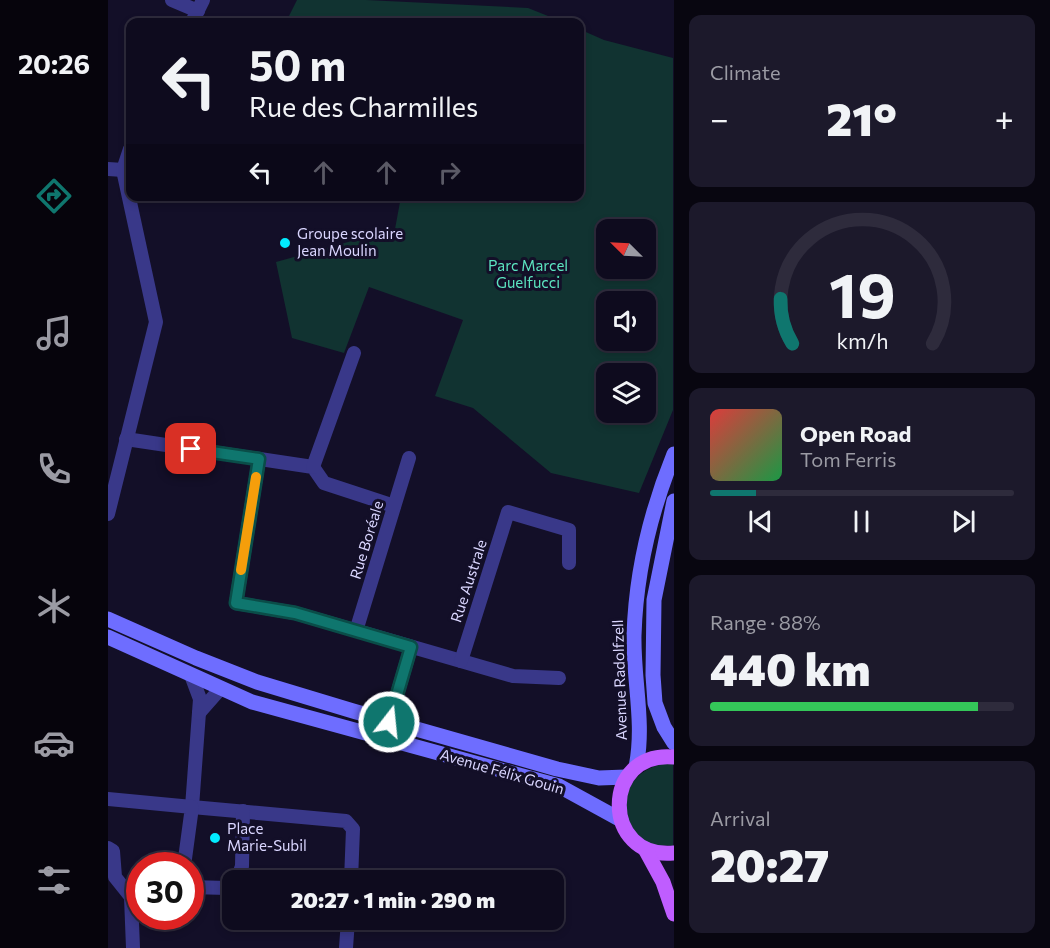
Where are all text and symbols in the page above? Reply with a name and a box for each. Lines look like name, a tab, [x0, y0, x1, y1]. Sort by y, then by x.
text: 50 m	[249, 38, 346, 90]
icon: left	[150, 42, 228, 120]
text: 20:26	[18, 47, 90, 80]
text: Climate	[710, 60, 780, 84]
text: Rue des Charmilles	[249, 90, 478, 123]
text: 21°	[826, 90, 897, 145]
text: −	[710, 97, 729, 138]
text: +	[995, 97, 1014, 138]
icon: left	[244, 156, 277, 189]
icon: ahead	[307, 156, 340, 189]
icon: ahead	[370, 156, 403, 189]
icon: right	[433, 156, 466, 189]
icon: directions	[33, 175, 75, 217]
north arrow	[596, 219, 656, 279]
map controls	[596, 219, 656, 423]
place label: Groupe scolaire Jean Moulin	[297, 224, 403, 259]
marker: Groupe scolaire Jean Moulin	[278, 236, 292, 250]
park label: Parc Marcel Guelfucci	[488, 256, 568, 291]
text: 19	[829, 256, 895, 332]
button: sound	[596, 291, 656, 351]
icon: music	[33, 312, 75, 354]
text: km/h	[836, 328, 888, 354]
button: layers	[596, 363, 656, 423]
text: Open Road	[800, 420, 911, 447]
pin	[165, 423, 216, 474]
icon: arrive	[174, 432, 207, 465]
text: Tom Ferris	[800, 447, 896, 471]
icon: phone	[33, 448, 75, 490]
street label: Rue Boréale	[346, 498, 387, 581]
icon: previous	[744, 505, 777, 538]
icon: pause	[845, 505, 878, 538]
icon: next	[947, 505, 980, 538]
street label: Rue Australe	[446, 537, 490, 624]
icon: climate	[33, 585, 75, 627]
text: Range · 88%	[710, 610, 821, 634]
street label: Avenue Radolfzell	[608, 619, 630, 741]
text: 440 km	[710, 640, 871, 695]
position arrow	[357, 690, 421, 754]
icon: car	[33, 722, 75, 764]
street label: Avenue Félix Gouin	[438, 745, 566, 797]
text: Arrival	[710, 806, 771, 830]
place label: Place Marie-Subil	[227, 819, 307, 854]
marker: Place Marie-Subil	[208, 831, 222, 845]
text: 20:27	[710, 836, 829, 891]
speed limit sign: 30	[126, 852, 204, 930]
icon: filters	[33, 859, 75, 901]
text: 20:27 · 1 min · 290 m	[291, 886, 495, 913]

